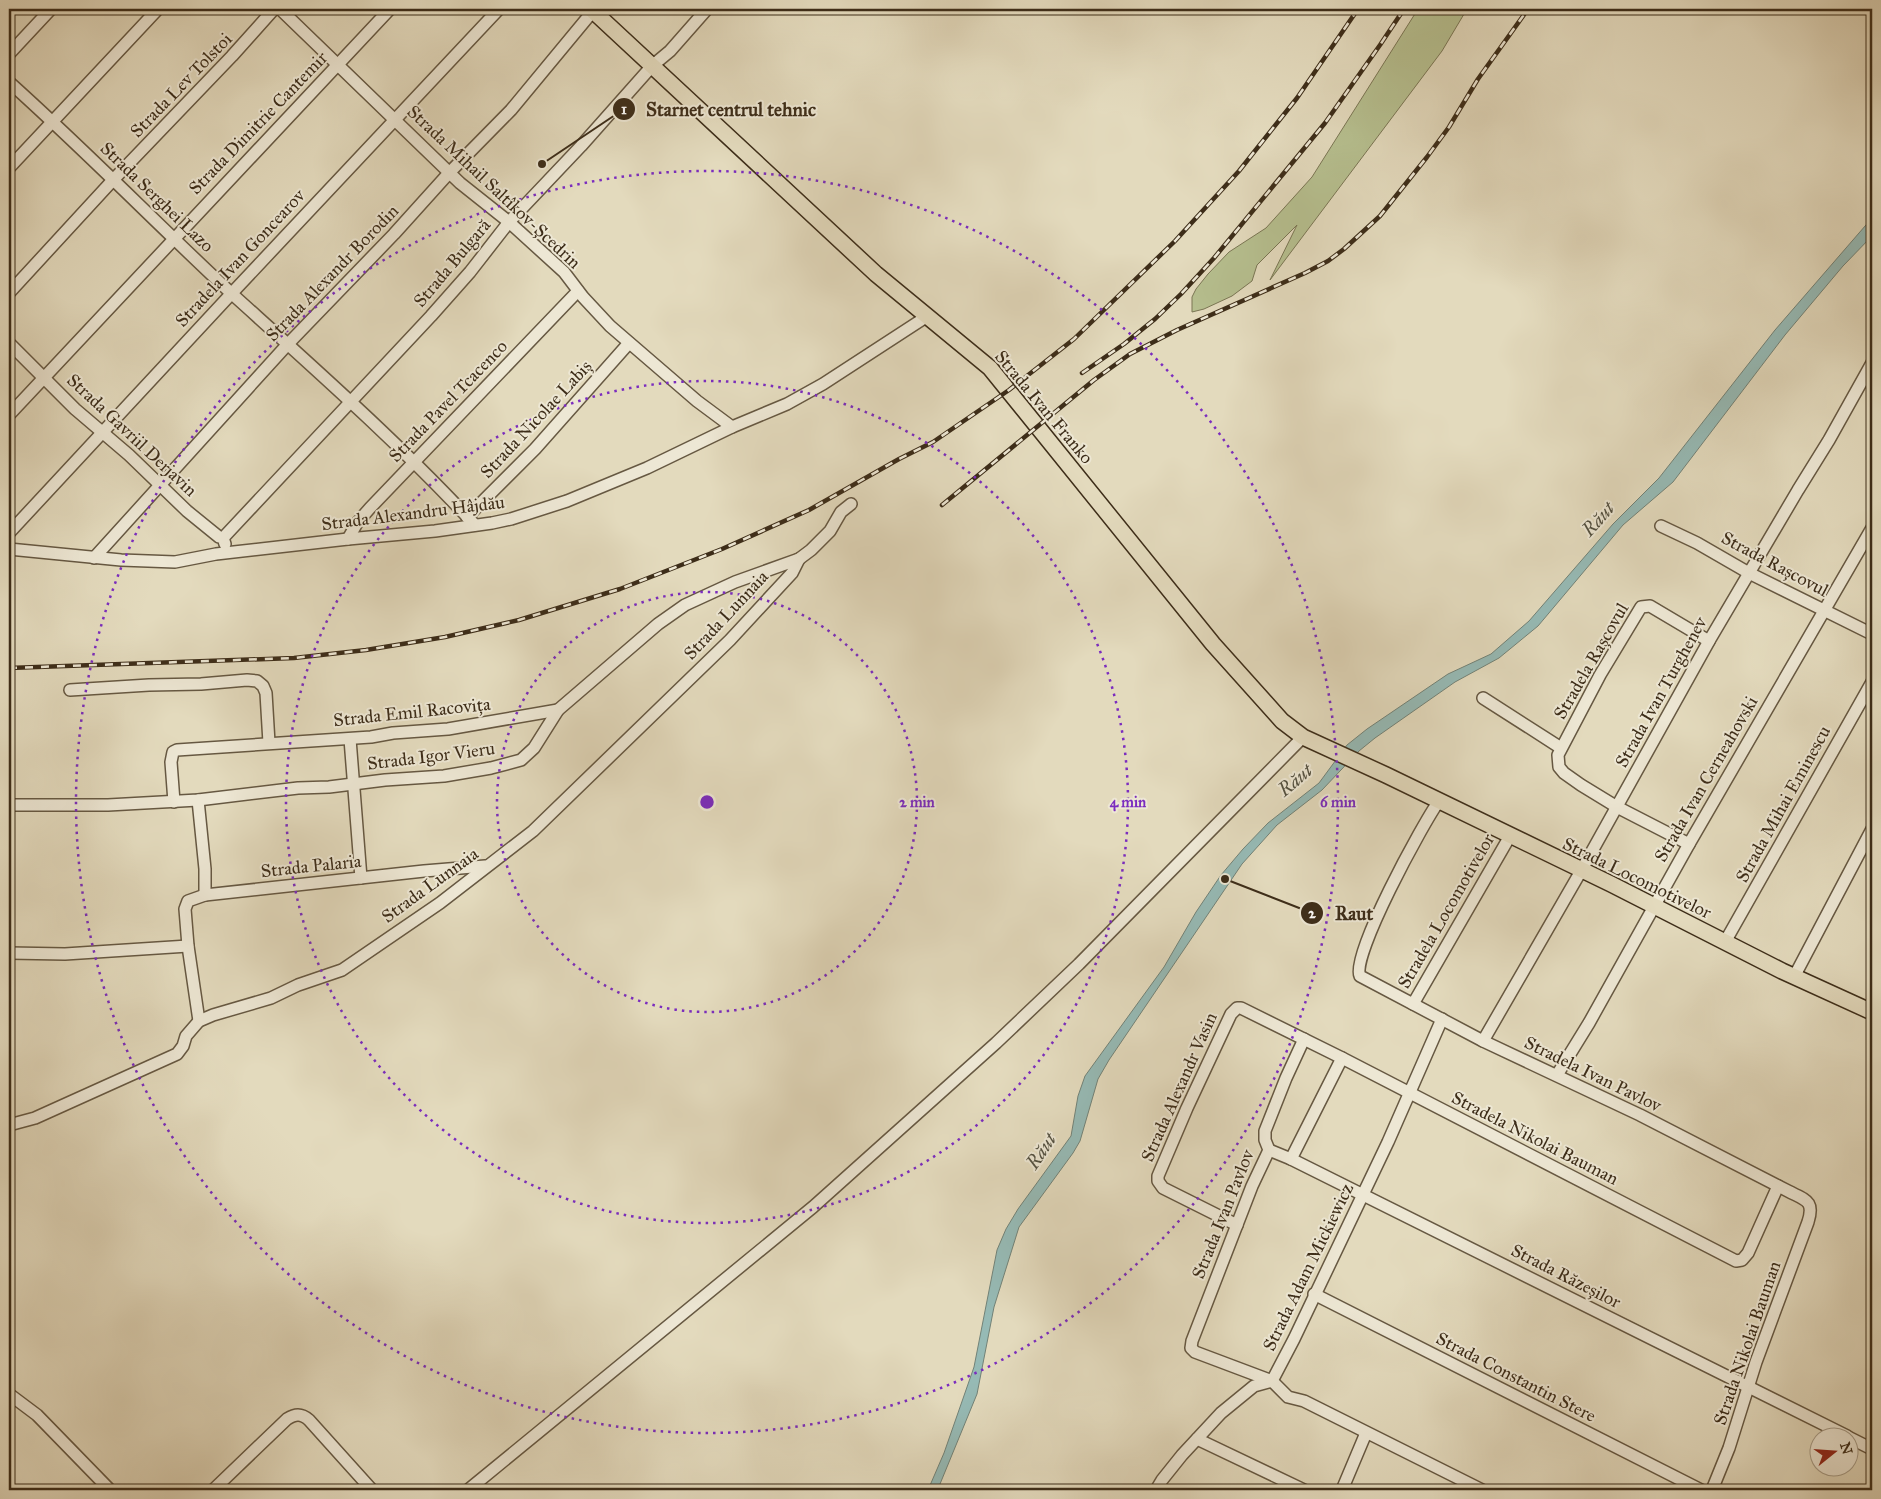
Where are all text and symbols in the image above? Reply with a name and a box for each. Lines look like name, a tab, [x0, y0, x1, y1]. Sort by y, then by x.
street label: Strada Lev Tolstoi	[126, 28, 236, 142]
street label: Strada Dimitrie Cantemir	[184, 47, 332, 199]
callout: Starnet centrul tehnic	[612, 92, 826, 126]
text: Starnet centrul tehnic	[646, 98, 816, 121]
text: 1	[621, 100, 627, 118]
street label: Strada Mihail Saltîkov-Șcedrin	[402, 101, 586, 274]
street label: Strada Serghei Lazo	[95, 137, 218, 257]
street label: Stradela Ivan Goncearov	[170, 184, 310, 331]
street label: Strada Alexandr Borodin	[261, 200, 403, 346]
street label: Strada Bulgară	[409, 214, 496, 312]
street label: Strada Pavel Tcacenco	[384, 335, 512, 467]
street label: Strada Ivan Franko	[990, 346, 1098, 468]
street label: Strada Nicolae Labiș	[476, 355, 596, 483]
street label: Strada Gavriil Derjavin	[62, 369, 202, 501]
street label: Strada Alexandru Hâjdău	[320, 491, 506, 535]
water label: Răut	[1576, 496, 1620, 542]
street label: Strada Rașcovul	[1718, 527, 1832, 602]
street label: Strada Lunnaia	[679, 565, 773, 664]
street label: Stradela Rașcovul	[1549, 599, 1633, 723]
street label: Strada Ivan Turghenev	[1610, 612, 1713, 772]
street label: Strada Ivan Cerneahovski	[1650, 692, 1762, 866]
street label: Strada Emil Racovița	[332, 693, 492, 731]
street label: Strada Mihai Eminescu	[1731, 722, 1835, 886]
street label: Strada Igor Vieru	[366, 737, 497, 776]
water label: Răut	[1272, 758, 1318, 802]
centre of rings	[698, 793, 716, 811]
text: 2 min	[899, 793, 936, 811]
text: 4 min	[1110, 793, 1147, 812]
text: 6 min	[1320, 793, 1357, 811]
street label: Stradela Locomotivelor	[1393, 829, 1499, 992]
street label: Strada Locomotivelor	[1559, 832, 1715, 924]
street label: Strada Lunnaia	[377, 842, 483, 927]
street label: Strada Palaria	[260, 850, 363, 882]
callout: Raut	[1300, 896, 1383, 930]
text: Raut	[1335, 902, 1373, 925]
text: 2	[1308, 904, 1316, 922]
street label: Strada Alexandr Vasin	[1136, 1009, 1222, 1165]
street label: Stradela Ivan Pavlov	[1521, 1031, 1666, 1117]
street label: Stradela Nikolai Bauman	[1448, 1086, 1622, 1190]
water label: Răut	[1020, 1128, 1062, 1174]
street label: Strada Ivan Pavlov	[1187, 1145, 1259, 1282]
street label: Strada Adam Mickiewicz	[1258, 1180, 1358, 1354]
street label: Strada Răzeșilor	[1508, 1239, 1625, 1313]
street label: Strada Nikolai Bauman	[1709, 1258, 1785, 1428]
street label: Strada Constantin Stere	[1432, 1327, 1600, 1427]
north arrow	[1808, 1426, 1858, 1476]
text: N	[1836, 1440, 1856, 1457]

